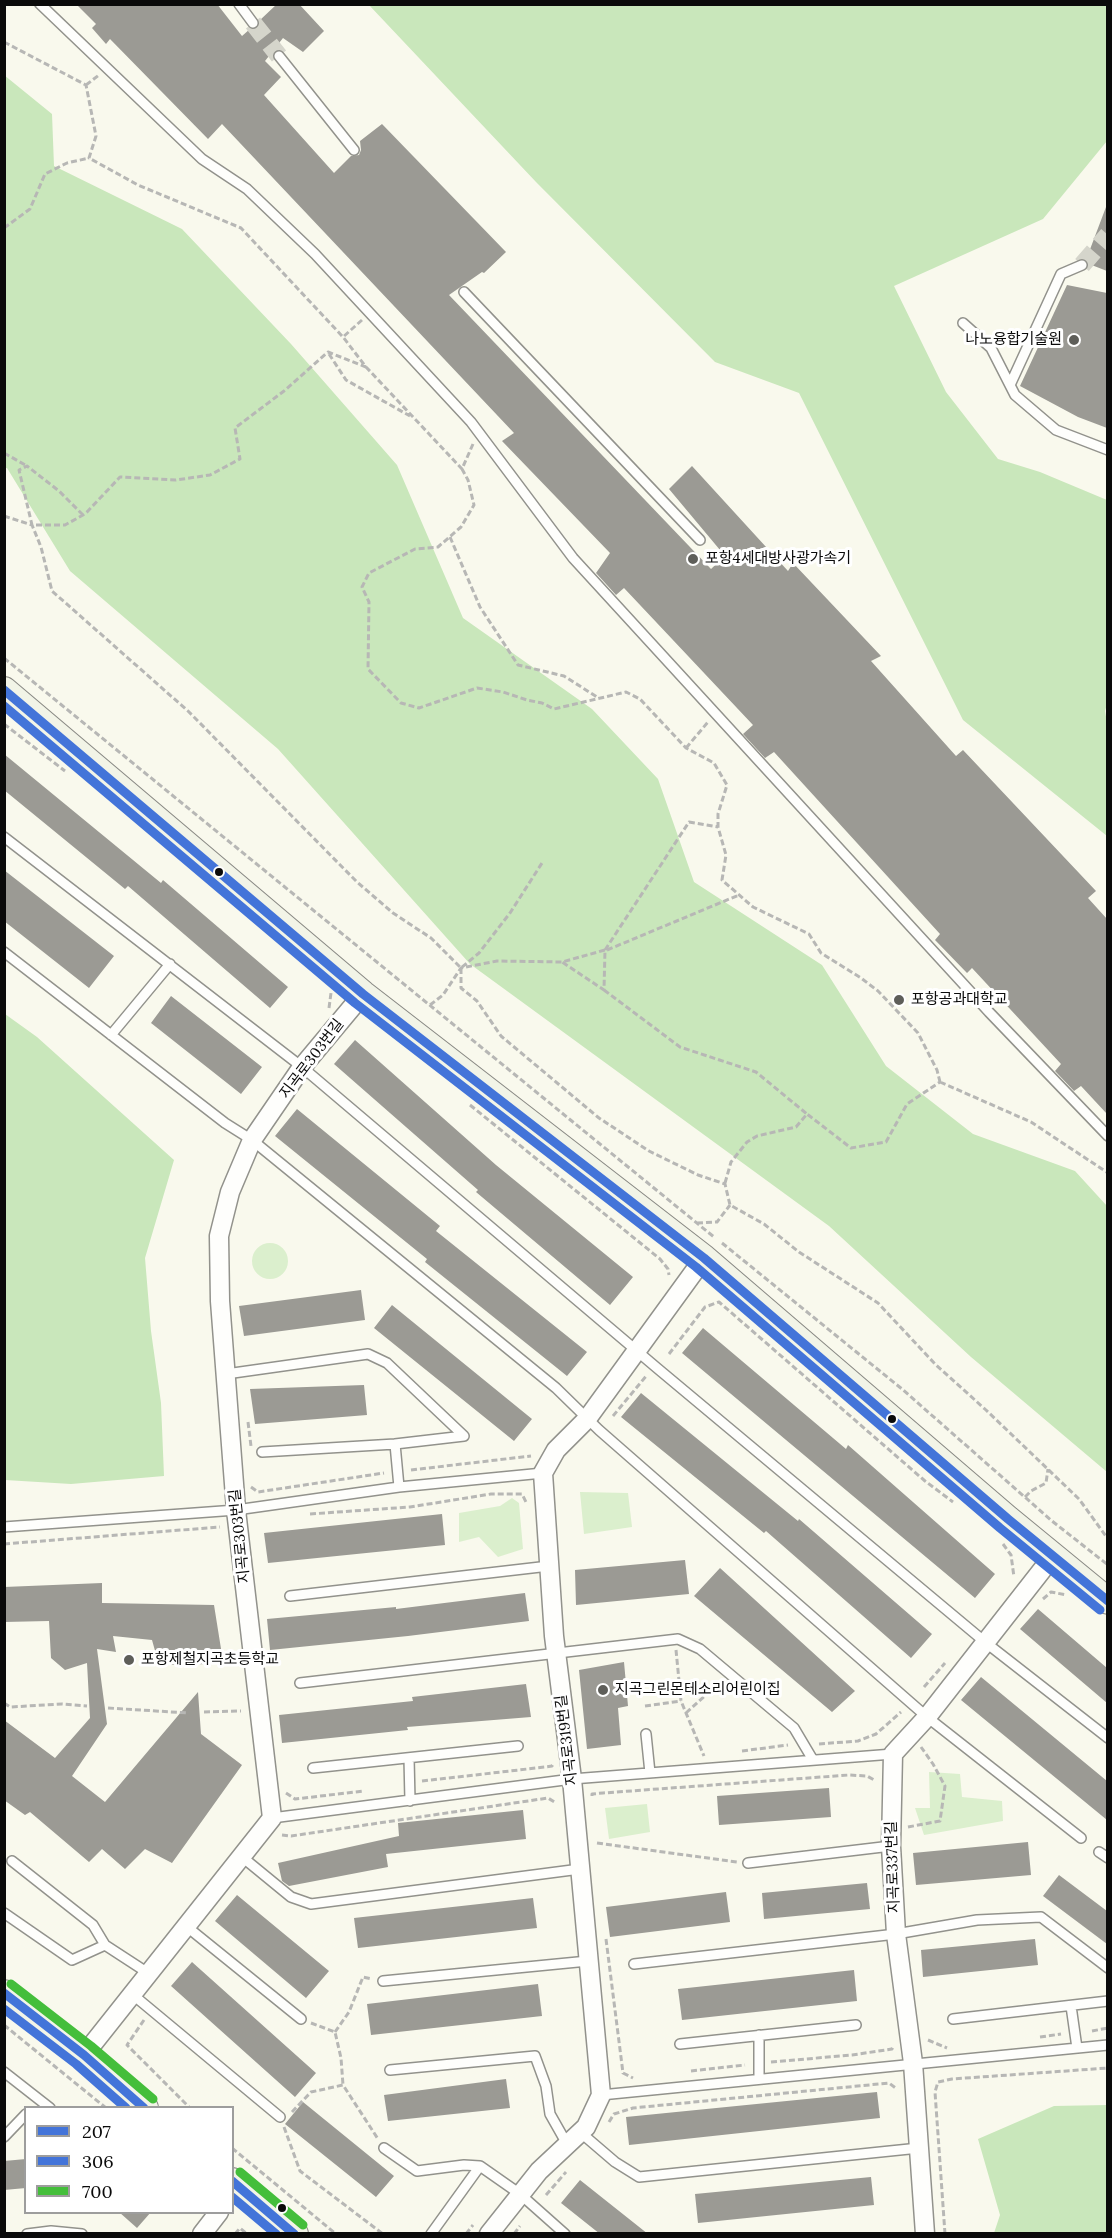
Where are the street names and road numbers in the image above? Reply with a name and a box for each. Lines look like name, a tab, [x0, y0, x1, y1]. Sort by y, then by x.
street label: 지곡로303번길	[276, 1016, 348, 1102]
street label: 지곡로303번길	[226, 1488, 254, 1584]
street label: 지곡로319번길	[552, 1694, 582, 1786]
street label: 지곡로337번길	[882, 1821, 904, 1913]

